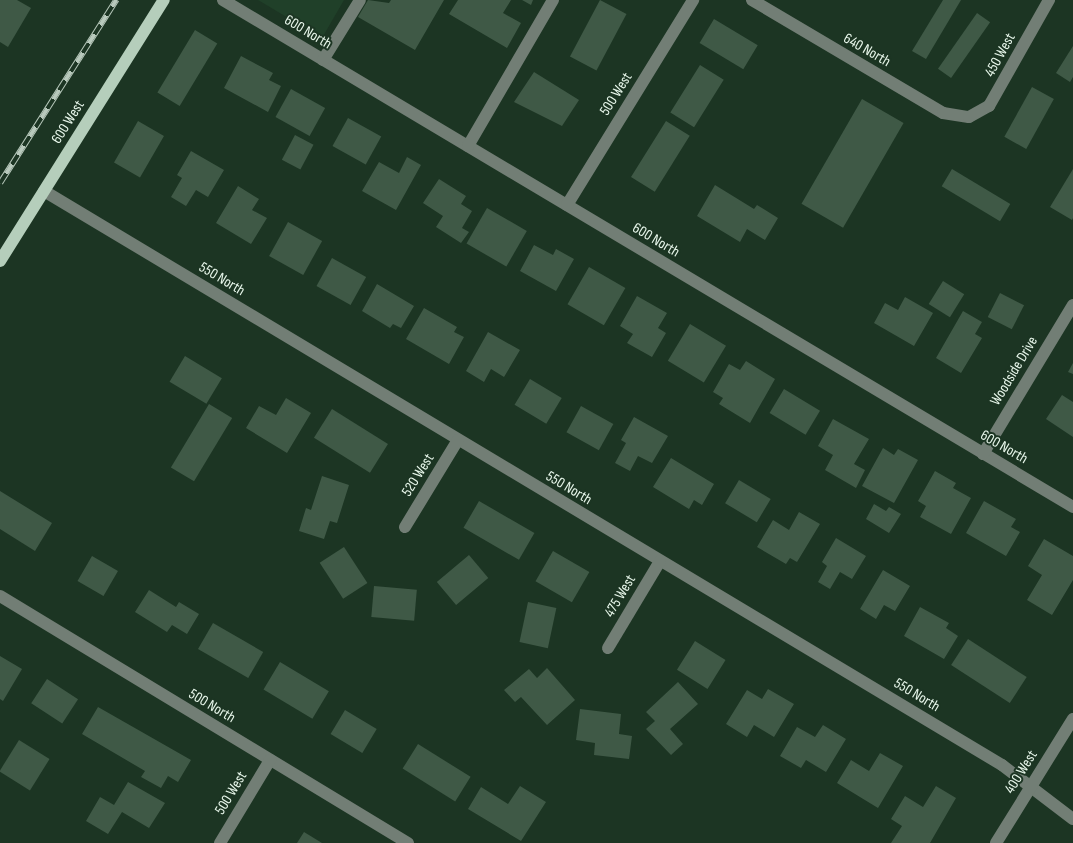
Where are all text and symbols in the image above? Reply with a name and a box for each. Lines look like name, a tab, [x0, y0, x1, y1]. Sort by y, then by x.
street label: 600 North	[281, 11, 335, 53]
street label: 640 North	[840, 29, 894, 71]
street label: 450 West	[981, 30, 1019, 80]
street label: 500 West	[596, 69, 636, 119]
street label: 600 West	[48, 97, 88, 147]
street label: 600 North	[629, 219, 683, 261]
street label: 550 North	[196, 258, 248, 300]
street label: Woodside Drive	[986, 333, 1042, 409]
street label: 600 North	[977, 426, 1031, 468]
street label: 520 West	[398, 450, 438, 500]
street label: 550 North	[543, 467, 595, 509]
street label: 475 West	[600, 572, 640, 620]
street label: 550 North	[891, 674, 943, 716]
street label: 500 North	[185, 685, 239, 727]
street label: 400 West	[1001, 747, 1041, 797]
street label: 500 West	[211, 768, 251, 818]

